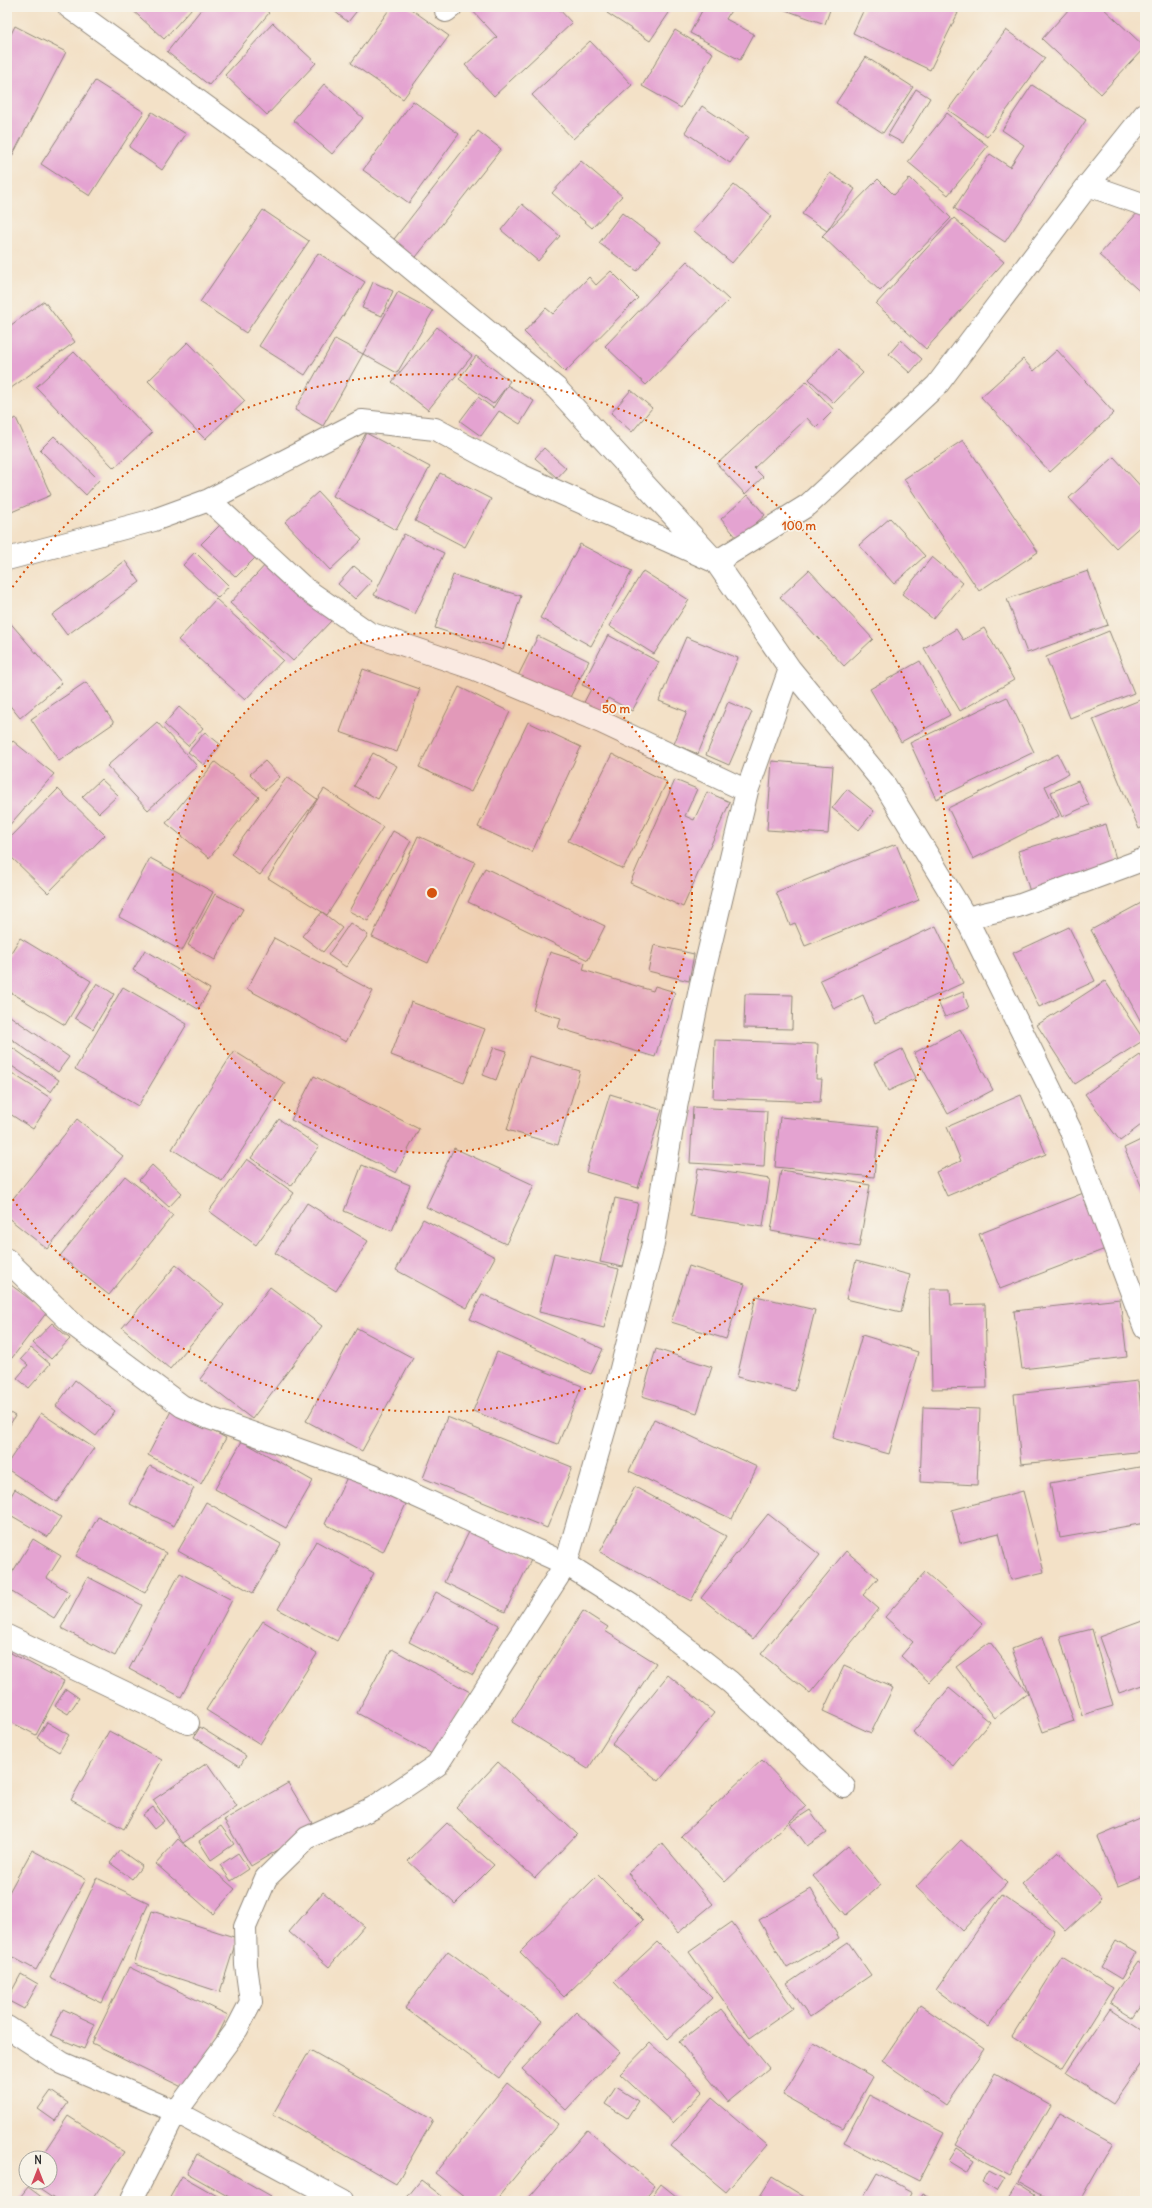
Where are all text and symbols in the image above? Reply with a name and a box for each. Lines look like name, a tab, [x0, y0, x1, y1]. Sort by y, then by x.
text: 100 m	[782, 518, 816, 533]
text: 50 m	[602, 701, 631, 716]
centre of rings	[425, 886, 439, 900]
north arrow	[18, 2150, 58, 2190]
text: N	[34, 2153, 42, 2167]

